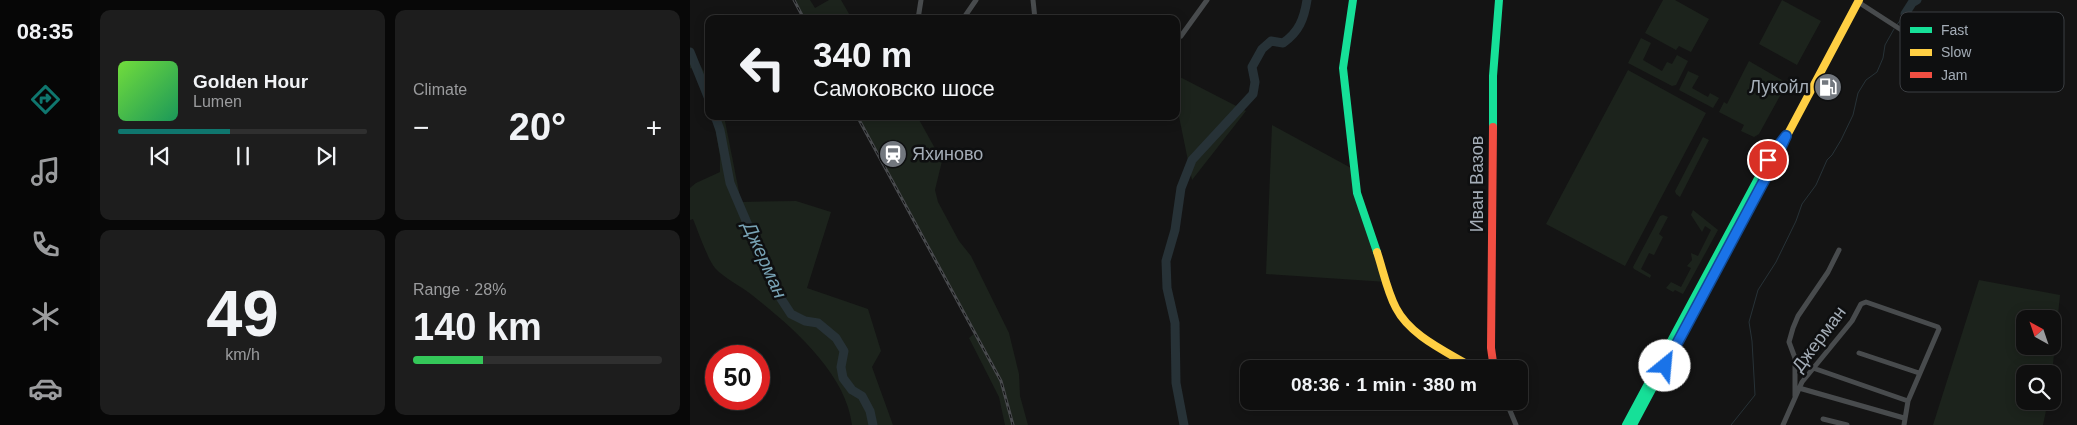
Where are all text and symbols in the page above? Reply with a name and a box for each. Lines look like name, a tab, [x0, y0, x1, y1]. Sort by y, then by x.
legend	[1900, 12, 2064, 92]
text: 08:35	[17, 19, 73, 44]
text: Fast	[1941, 22, 1968, 38]
icon: left	[730, 35, 795, 100]
text: 340 m	[813, 35, 912, 74]
text: Slow	[1941, 44, 1972, 60]
text: Jam	[1941, 67, 1967, 83]
text: Golden Hour	[193, 71, 308, 92]
fuel station icon: Лукойл	[1813, 72, 1843, 102]
text: Самоковско шосе	[813, 76, 995, 101]
place label: Лукойл	[1749, 77, 1809, 97]
text: Climate	[413, 81, 467, 98]
icon: directions	[28, 82, 63, 117]
text: Lumen	[193, 93, 242, 110]
text: 20°	[509, 106, 566, 148]
text: −	[413, 112, 429, 143]
text: +	[646, 112, 662, 143]
street label: Иван Вазов	[1467, 136, 1487, 232]
station icon: Яхиново	[878, 139, 908, 169]
pin	[1747, 139, 1789, 181]
icon: previous	[146, 142, 174, 170]
icon: pause	[229, 142, 257, 170]
icon: next	[312, 142, 340, 170]
place label: Яхиново	[912, 144, 983, 164]
icon: arrive	[1754, 146, 1782, 174]
icon: music	[28, 154, 63, 189]
water label: Джерман	[738, 217, 791, 302]
icon: phone	[28, 227, 63, 262]
text: 49	[206, 277, 279, 350]
text: Range · 28%	[413, 281, 506, 298]
icon: climate	[28, 299, 63, 334]
street label: Джерман	[1788, 302, 1850, 376]
text: 140 km	[413, 306, 542, 348]
north arrow	[2016, 310, 2061, 355]
map controls	[2016, 310, 2061, 410]
position arrow	[1638, 339, 1690, 391]
speed limit sign: 50	[705, 345, 770, 410]
text: km/h	[225, 346, 260, 363]
button: search	[2016, 365, 2061, 410]
icon: car	[28, 371, 63, 406]
text: 08:36 · 1 min · 380 m	[1291, 374, 1477, 395]

